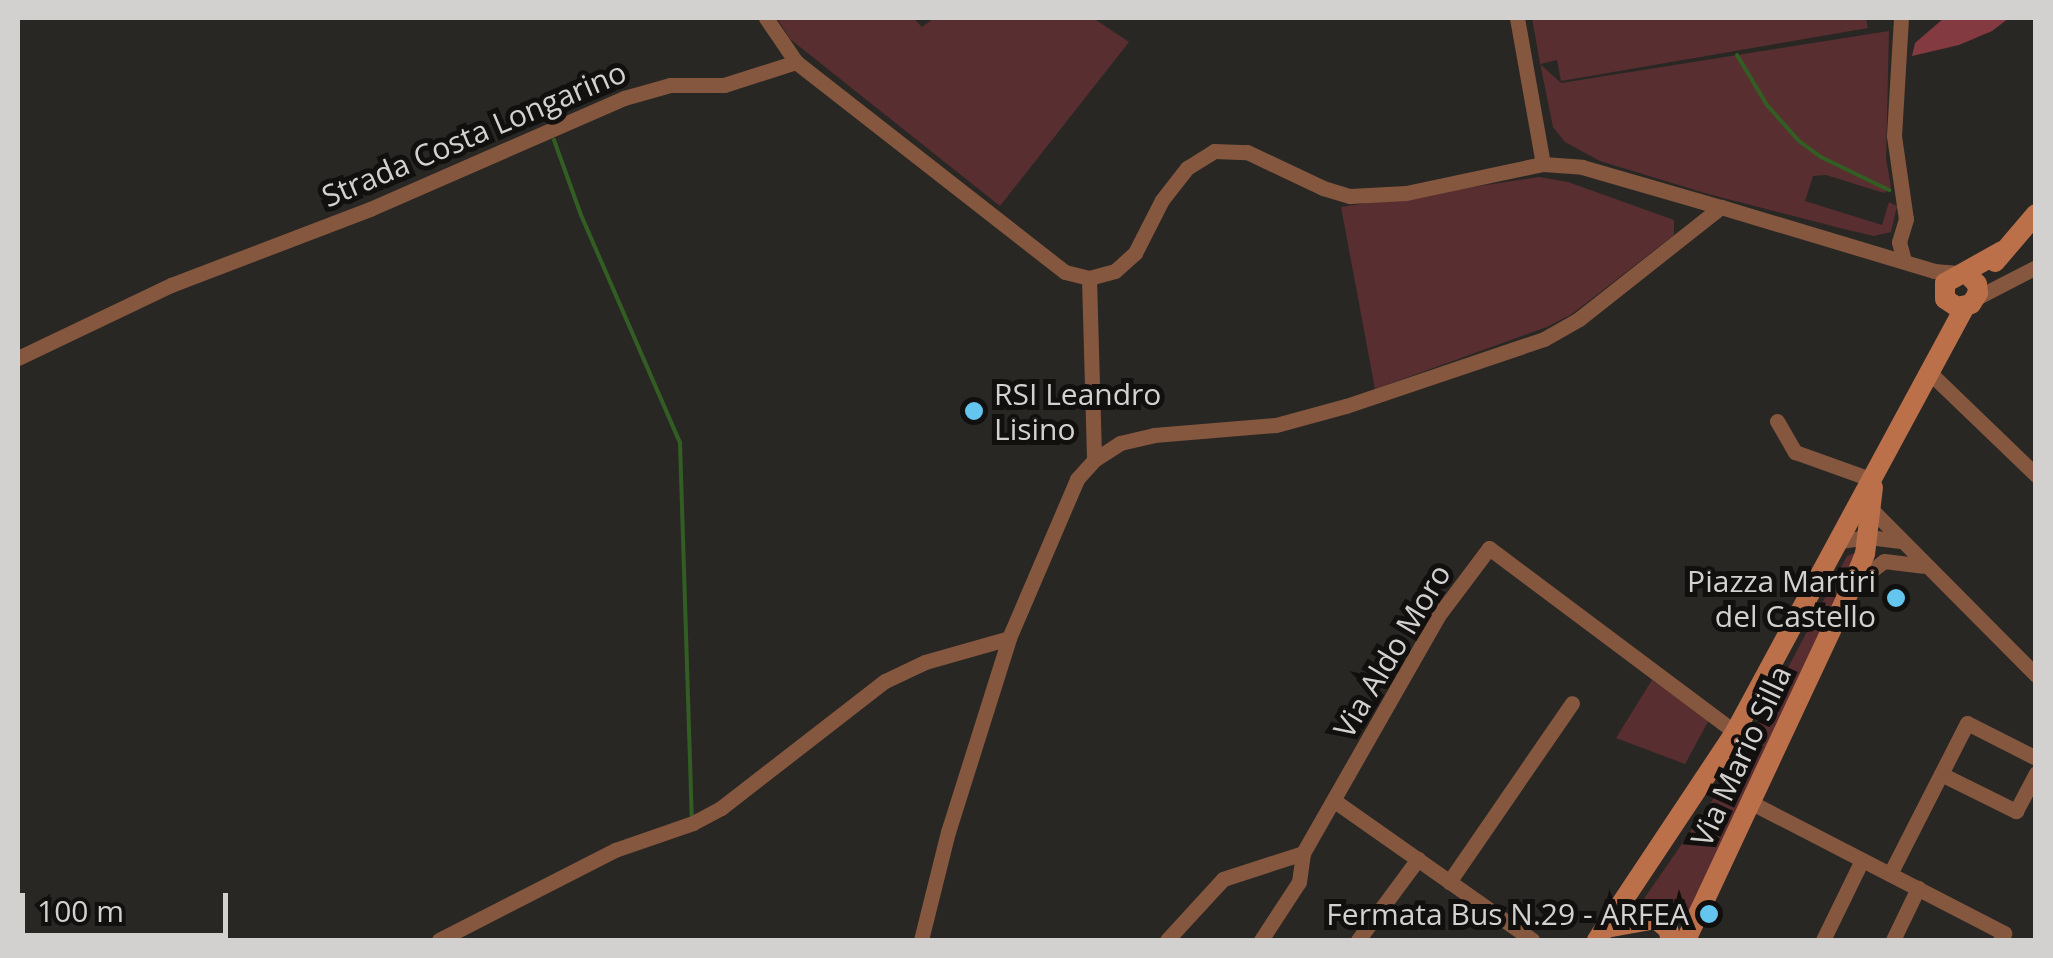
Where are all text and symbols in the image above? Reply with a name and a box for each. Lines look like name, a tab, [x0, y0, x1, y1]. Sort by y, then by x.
street label: Strada Costa Longarino	[317, 54, 631, 214]
place label: RSI Leandro Lisino	[994, 376, 1161, 446]
marker: RSI Leandro Lisino	[963, 400, 985, 422]
street label: Via Aldo Moro	[1326, 558, 1458, 744]
place label: Piazza Martiri del Castello	[1687, 563, 1876, 634]
marker: Piazza Martiri del Castello	[1885, 587, 1907, 609]
street label: Via Mario Silla	[1683, 660, 1799, 852]
scale bar	[25, 873, 232, 935]
text: 100 m	[37, 890, 124, 931]
place label: Fermata Bus N.29 - ARFEA	[1326, 896, 1689, 932]
marker: Fermata Bus N.29 - ARFEA	[1698, 903, 1720, 925]

